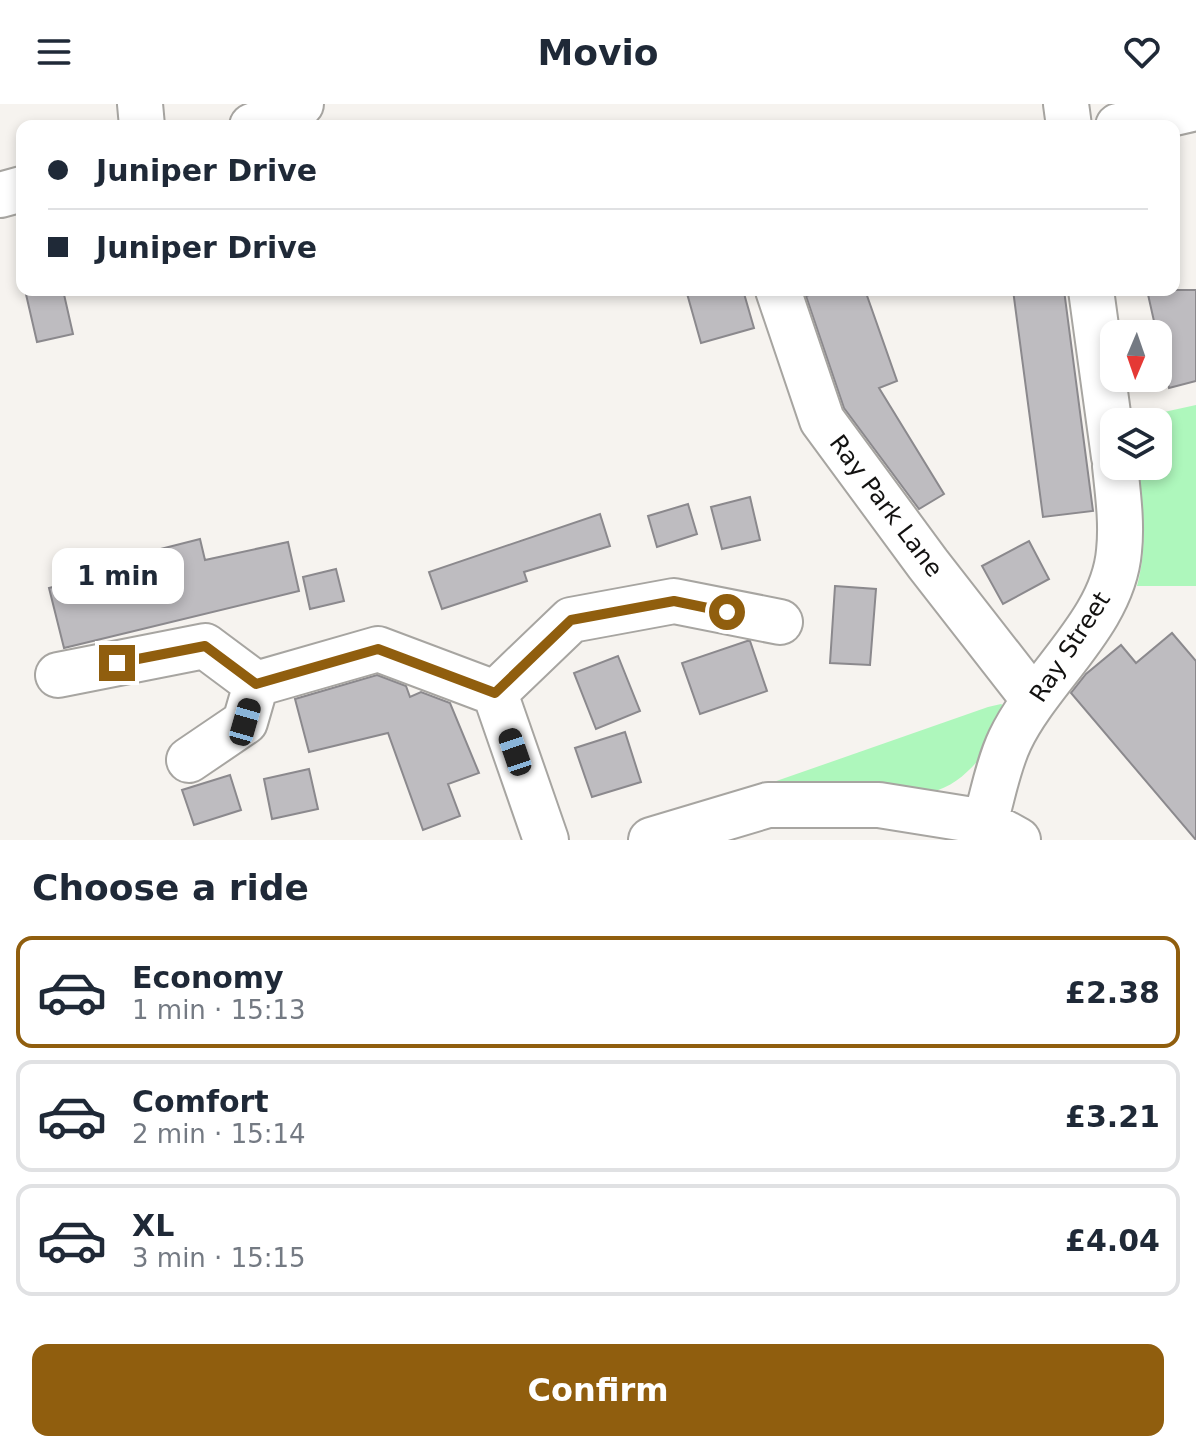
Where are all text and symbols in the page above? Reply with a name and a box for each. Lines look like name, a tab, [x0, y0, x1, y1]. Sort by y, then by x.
icon: menu	[32, 30, 76, 74]
icon: heart	[1120, 30, 1164, 74]
text: Movio	[537, 32, 659, 73]
text: Juniper Drive	[96, 153, 317, 188]
text: Juniper Drive	[96, 230, 317, 265]
north arrow	[1100, 320, 1172, 392]
map controls	[1100, 320, 1172, 480]
button: layers	[1100, 408, 1172, 480]
street label: Ray Park Lane	[824, 430, 948, 582]
callout: 1 min	[51, 547, 183, 603]
text: 1 min	[77, 561, 159, 591]
street label: Ray Street	[1024, 587, 1116, 707]
route start	[709, 594, 745, 630]
route end	[99, 645, 135, 681]
car	[227, 696, 263, 748]
car	[496, 725, 534, 779]
text: Choose a ride	[32, 867, 309, 908]
icon: car	[36, 956, 108, 1028]
text: Economy	[132, 960, 284, 995]
text: £2.38	[1065, 975, 1160, 1010]
text: 1 min · 15:13	[132, 995, 306, 1025]
icon: car	[36, 1080, 108, 1152]
text: Comfort	[132, 1084, 269, 1119]
text: £3.21	[1065, 1099, 1160, 1134]
text: 2 min · 15:14	[132, 1119, 306, 1149]
icon: car	[36, 1204, 108, 1276]
text: XL	[132, 1208, 174, 1243]
text: £4.04	[1065, 1223, 1160, 1258]
text: 3 min · 15:15	[132, 1243, 306, 1273]
button: Confirm	[32, 1344, 1164, 1436]

